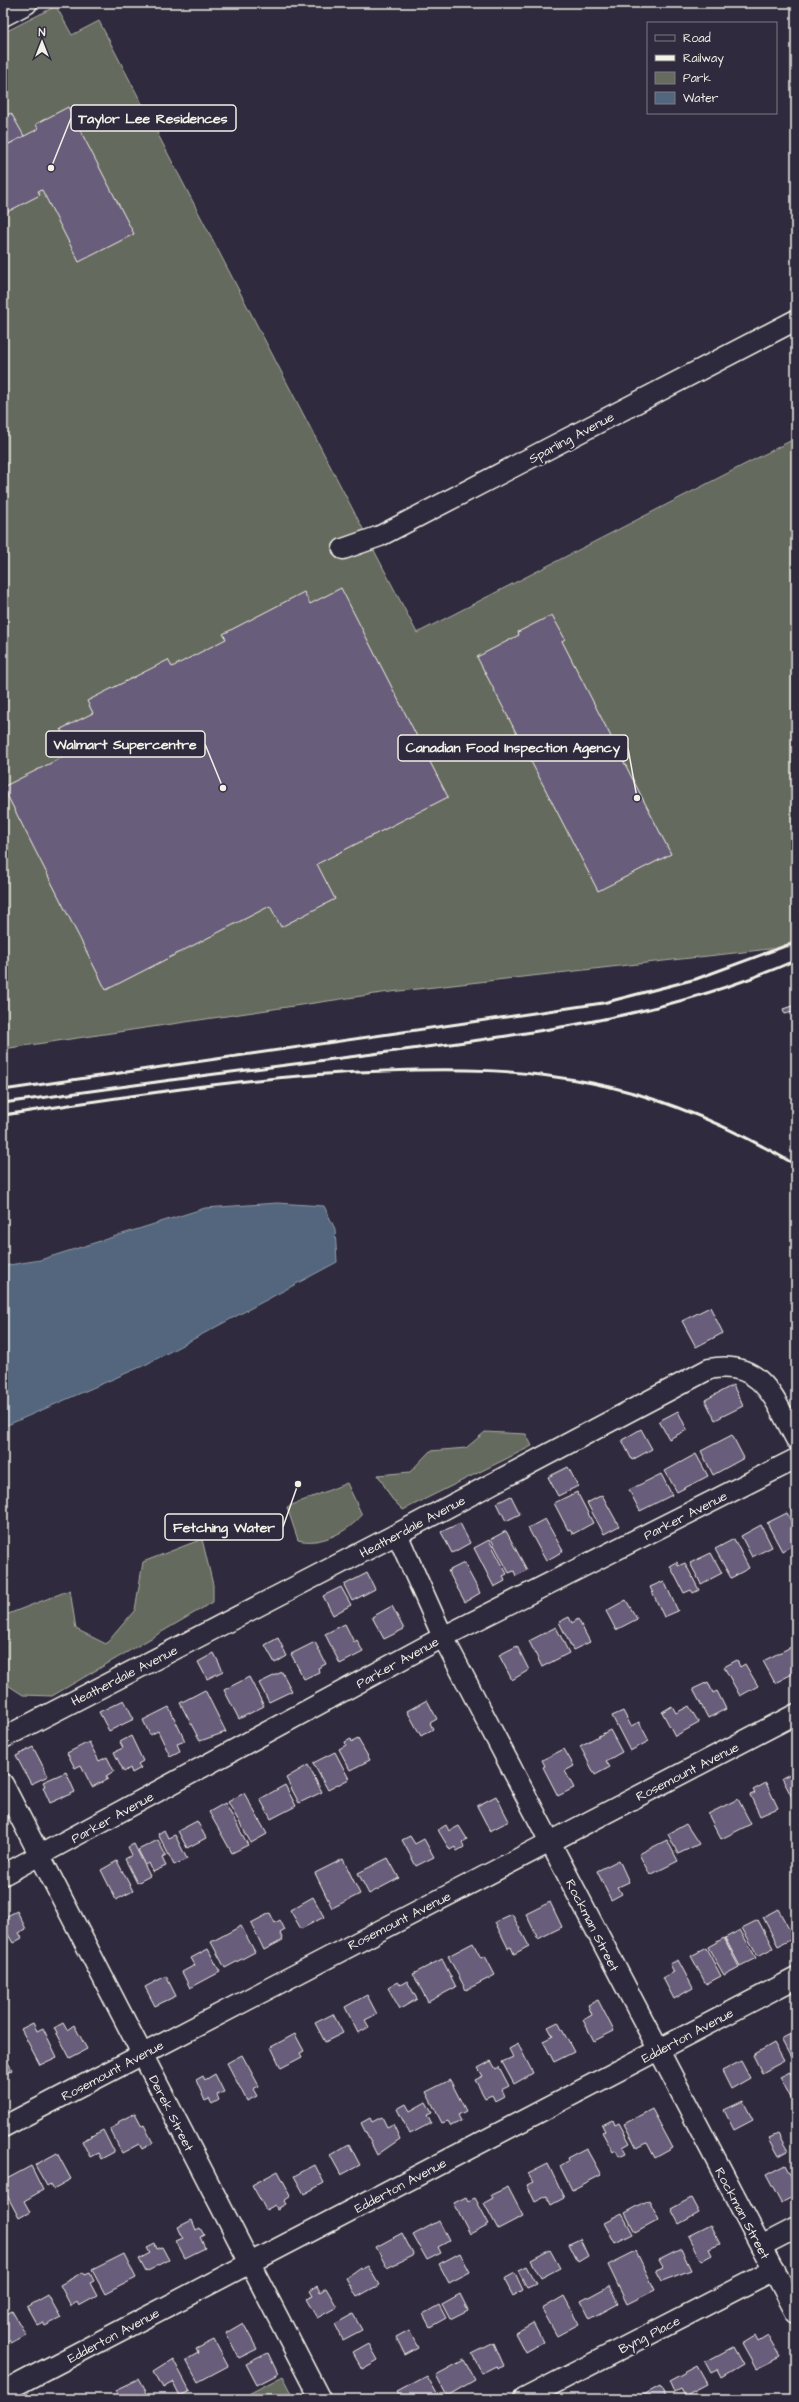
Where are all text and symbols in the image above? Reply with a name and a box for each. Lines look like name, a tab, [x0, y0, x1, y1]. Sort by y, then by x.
north arrow	[22, 22, 62, 62]
legend	[647, 22, 777, 114]
text: N	[39, 25, 46, 40]
text: Road	[683, 30, 711, 47]
text: Railway	[683, 50, 724, 68]
text: Park	[683, 70, 711, 87]
text: Water	[683, 90, 719, 107]
callout: Taylor Lee Residences	[71, 105, 236, 131]
text: Taylor Lee Residences	[77, 109, 228, 129]
street label: Sparling Avenue	[526, 408, 618, 469]
callout: Walmart Supercentre	[46, 731, 205, 757]
text: Walmart Supercentre	[52, 735, 197, 755]
callout: Canadian Food Inspection Agency	[398, 735, 628, 761]
text: Canadian Food Inspection Agency	[406, 738, 620, 759]
street label: Parker Avenue	[641, 1487, 730, 1545]
street label: Heatherdale Avenue	[356, 1491, 468, 1562]
callout: Fetching Water	[165, 1514, 283, 1540]
text: Fetching Water	[173, 1518, 275, 1539]
street label: Parker Avenue	[353, 1633, 442, 1693]
street label: Heatherdale Avenue	[68, 1641, 181, 1711]
street label: Rosemount Avenue	[633, 1738, 742, 1806]
street label: Parker Avenue	[68, 1788, 157, 1848]
street label: Rockman Street	[561, 1876, 623, 1975]
street label: Rosemount Avenue	[345, 1887, 454, 1955]
street label: Edderton Avenue	[638, 2004, 737, 2068]
street label: Rosemount Avenue	[58, 2036, 167, 2105]
street label: Derek Street	[144, 2072, 198, 2155]
street label: Edderton Avenue	[351, 2154, 450, 2218]
street label: Rockman Street	[710, 2165, 774, 2263]
street label: Edderton Avenue	[64, 2304, 163, 2368]
street label: Byng Place	[616, 2312, 684, 2359]

